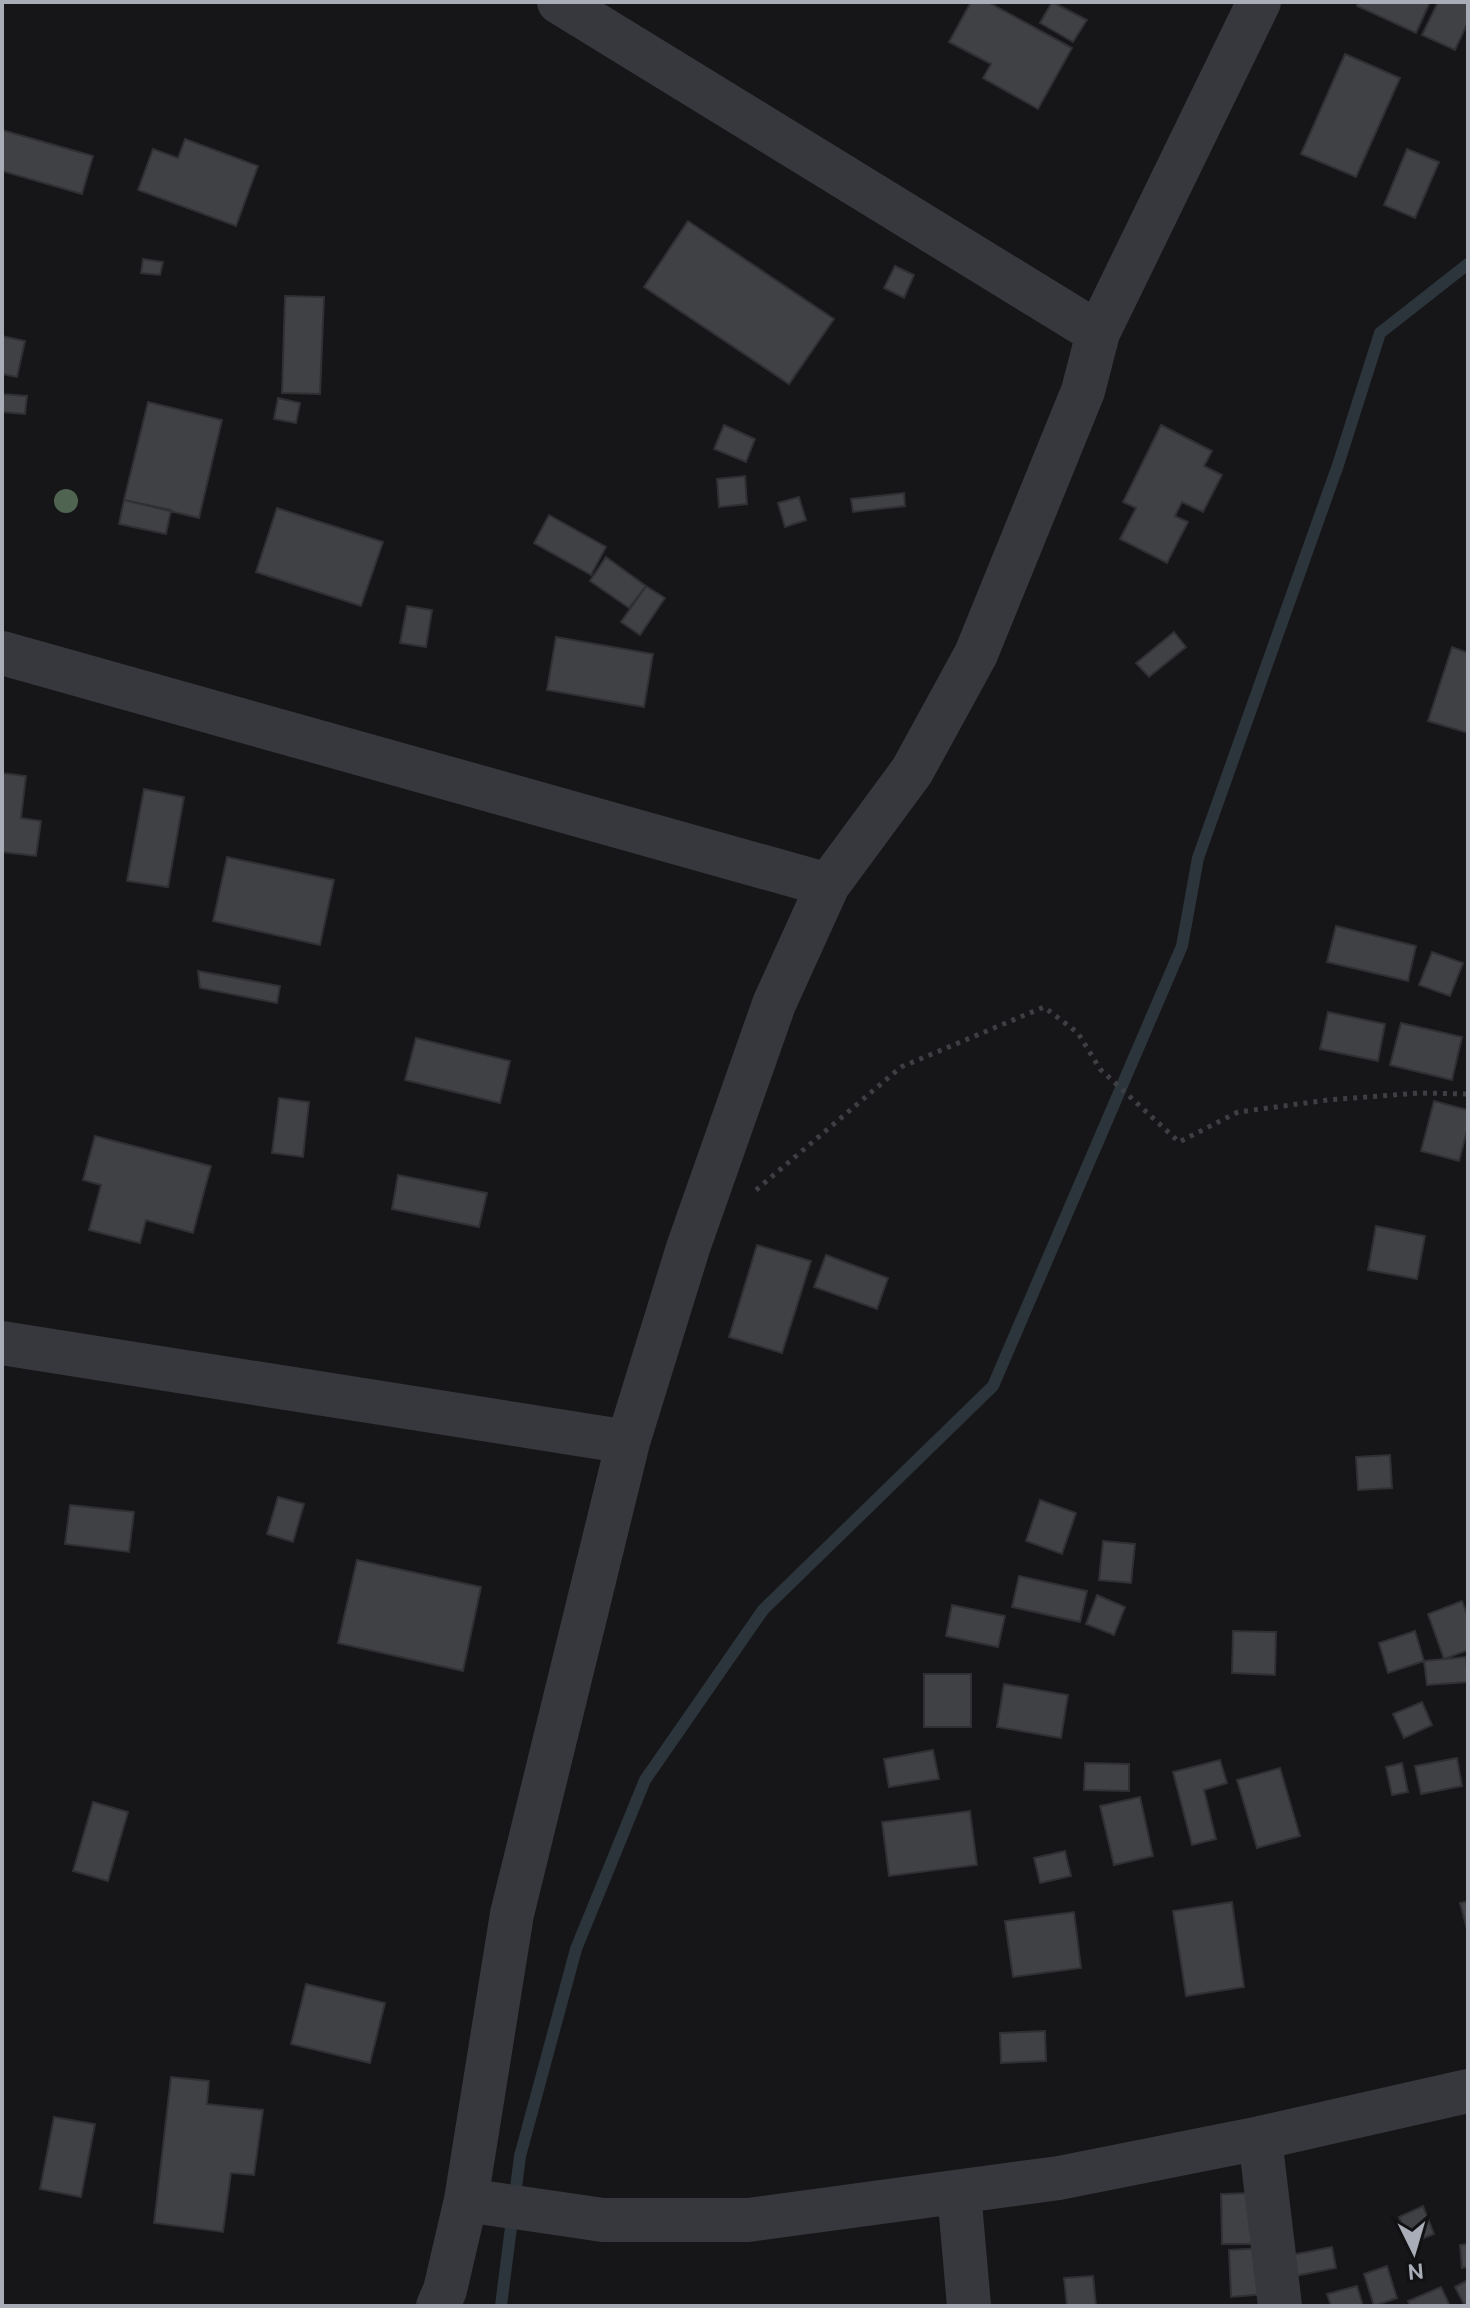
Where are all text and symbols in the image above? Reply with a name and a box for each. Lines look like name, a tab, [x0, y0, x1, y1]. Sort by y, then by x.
north arrow	[1374, 2212, 1454, 2292]
text: N	[1407, 2259, 1425, 2286]

